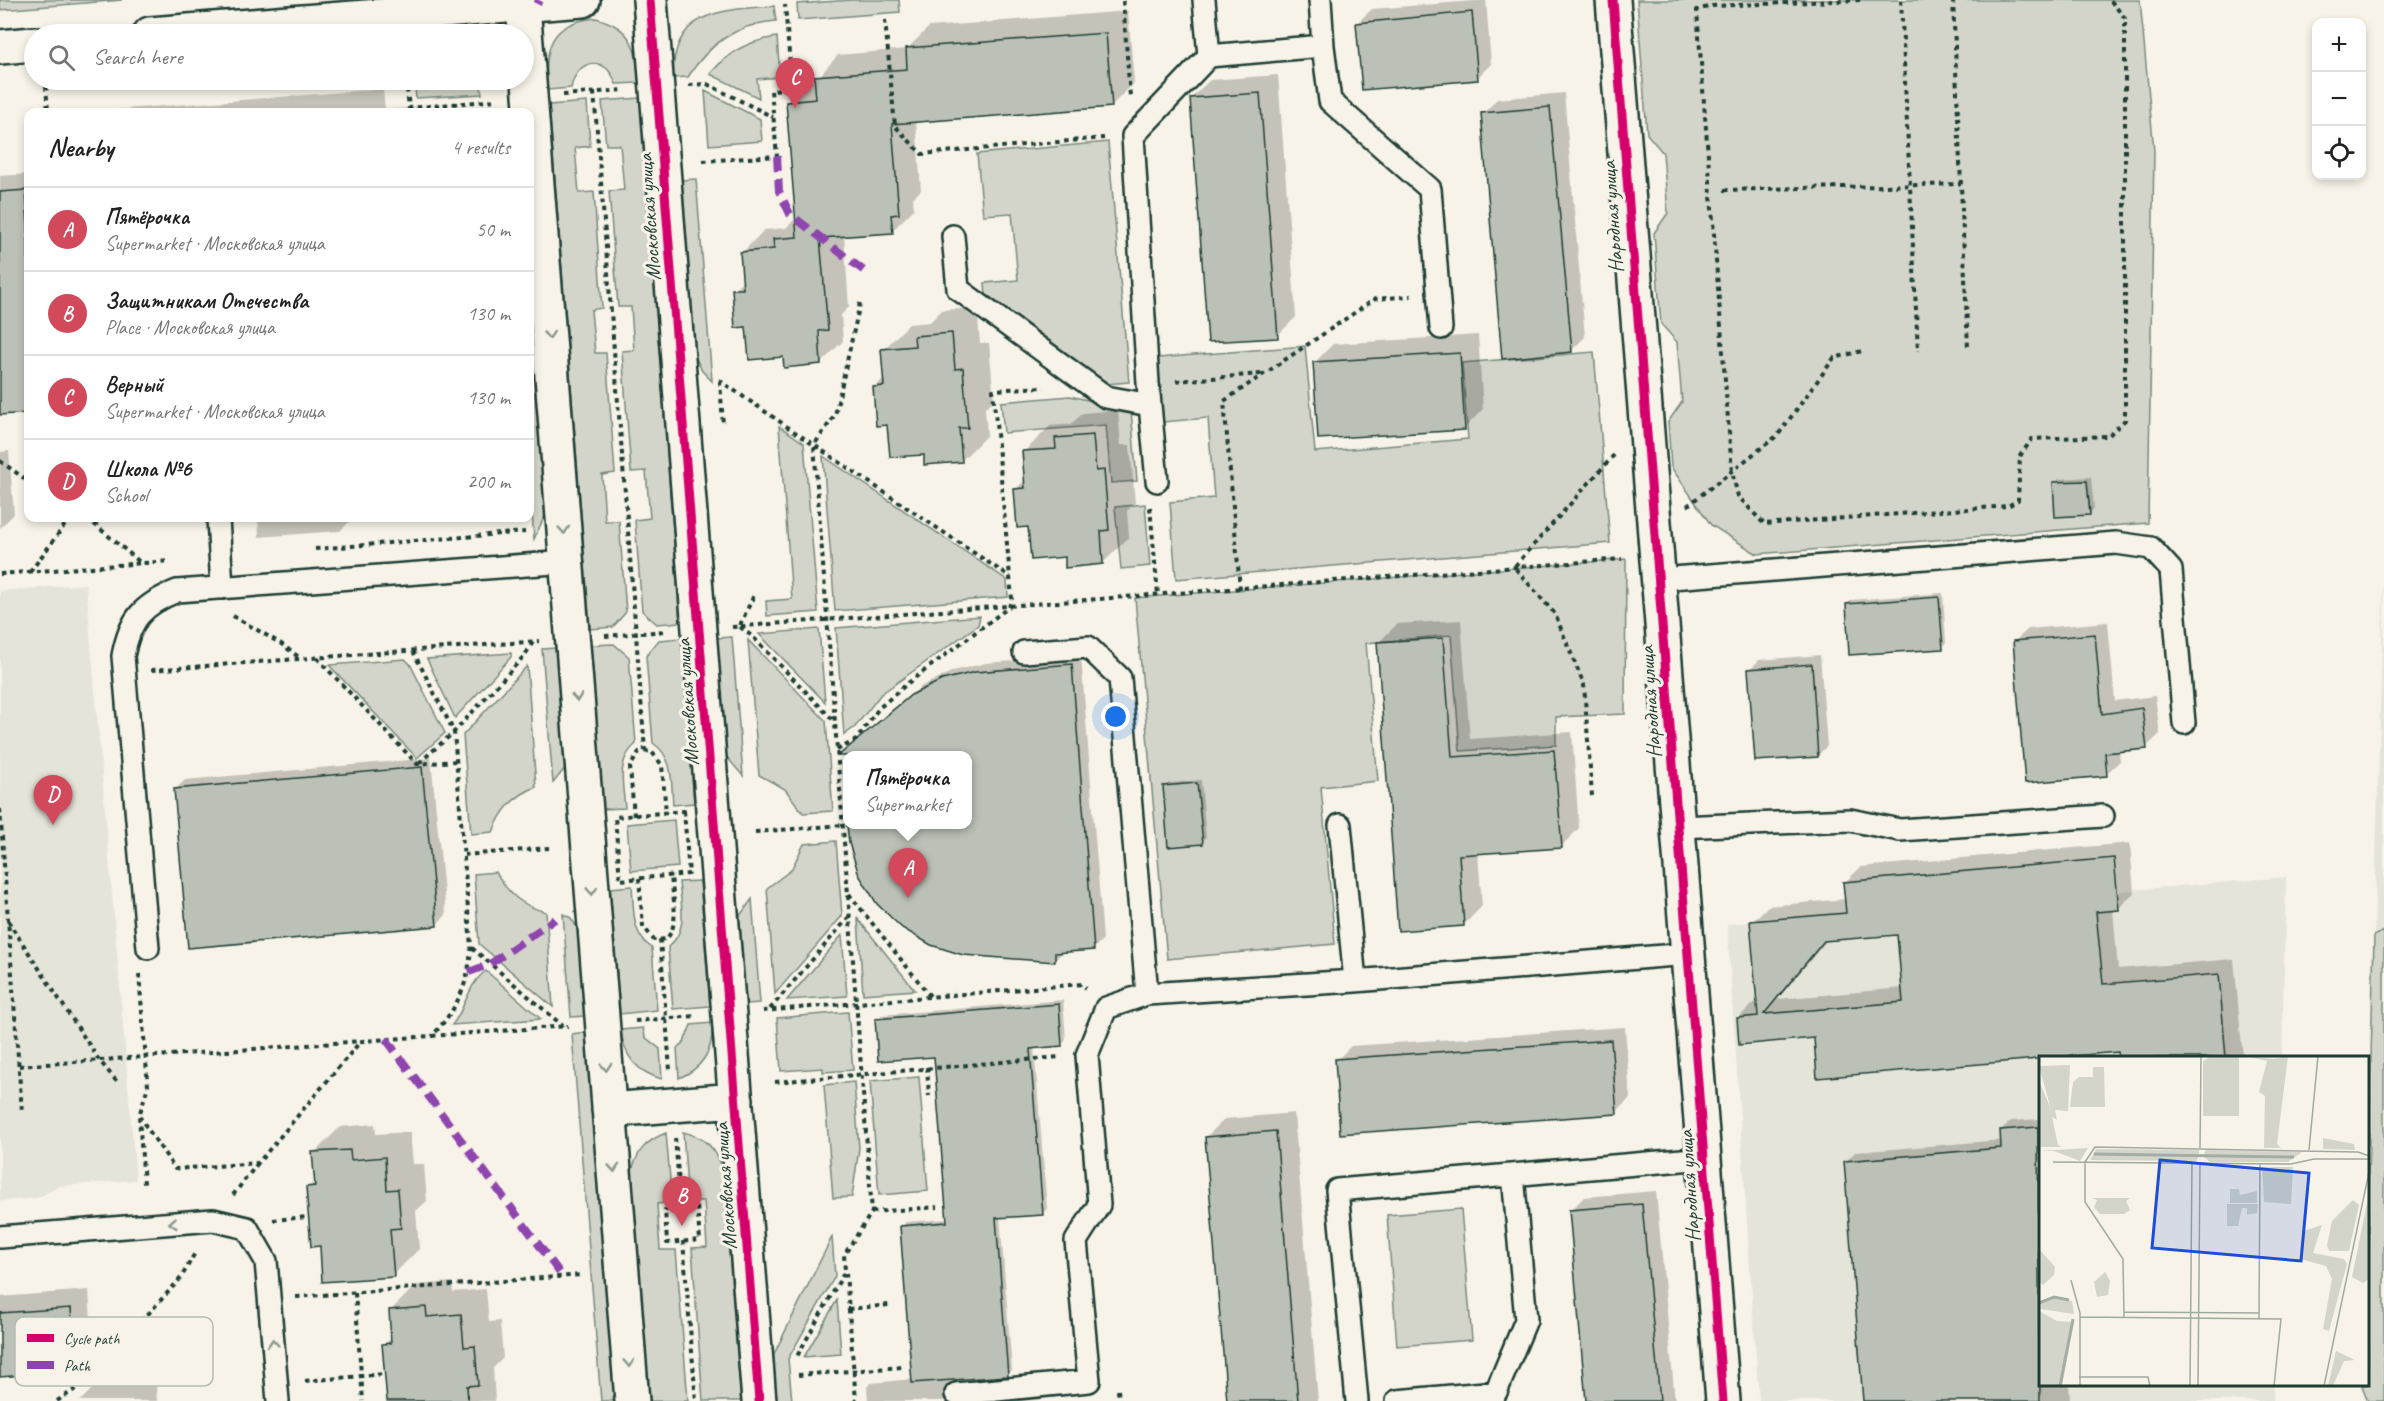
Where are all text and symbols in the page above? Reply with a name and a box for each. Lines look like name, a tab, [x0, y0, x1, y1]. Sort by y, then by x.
map controls	[2312, 18, 2366, 180]
button: +	[2312, 18, 2366, 72]
search box	[24, 24, 534, 90]
icon: search	[45, 41, 78, 74]
text: Search here	[93, 43, 183, 71]
pin: C	[776, 58, 814, 108]
button: −	[2312, 72, 2366, 126]
button: locate	[2312, 126, 2366, 180]
text: Nearby	[48, 131, 113, 164]
text: 4 results	[451, 135, 510, 160]
street label: Московская улица	[631, 151, 666, 281]
street label: Народная улица	[1595, 158, 1629, 274]
text: Пятёрочка	[105, 203, 189, 231]
text: A	[62, 217, 73, 242]
text: 50 m	[476, 217, 510, 242]
text: Supermarket · Московская улица	[105, 231, 325, 256]
text: Защитникам Отечества	[105, 287, 308, 315]
text: B	[62, 301, 73, 326]
text: 130 m	[467, 301, 510, 326]
text: Place · Московская улица	[105, 315, 275, 340]
one-way arrow	[542, 331, 555, 340]
text: Верный	[105, 371, 163, 399]
text: C	[63, 385, 72, 410]
text: 130 m	[467, 385, 510, 410]
text: Supermarket · Московская улица	[105, 399, 325, 424]
text: Школа №6	[105, 455, 191, 483]
text: D	[62, 469, 73, 494]
text: 200 m	[467, 469, 510, 494]
text: School	[105, 483, 148, 508]
one-way arrow	[558, 525, 571, 534]
street label: Московская улица	[669, 636, 704, 766]
street label: Народная улица	[1633, 643, 1667, 759]
one-way arrow	[570, 692, 583, 701]
your location	[1101, 702, 1130, 731]
popup	[843, 751, 972, 829]
text: Пятёрочка	[865, 764, 949, 792]
pin: D	[34, 776, 72, 825]
text: Supermarket	[865, 792, 950, 817]
pin: A	[888, 848, 928, 898]
one-way arrow	[585, 887, 598, 896]
inset map	[2039, 1056, 2369, 1386]
one-way arrow	[599, 1062, 612, 1071]
street label: Московская улица	[707, 1120, 742, 1250]
street label: Народная улица	[1672, 1127, 1706, 1243]
one-way arrow	[607, 1164, 620, 1173]
pin: B	[662, 1176, 702, 1226]
one-way arrow	[169, 1216, 178, 1229]
legend	[15, 1317, 213, 1386]
text: Cycle path	[64, 1329, 120, 1349]
one-way arrow	[267, 1338, 280, 1347]
text: Path	[64, 1356, 91, 1376]
one-way arrow	[622, 1358, 635, 1367]

